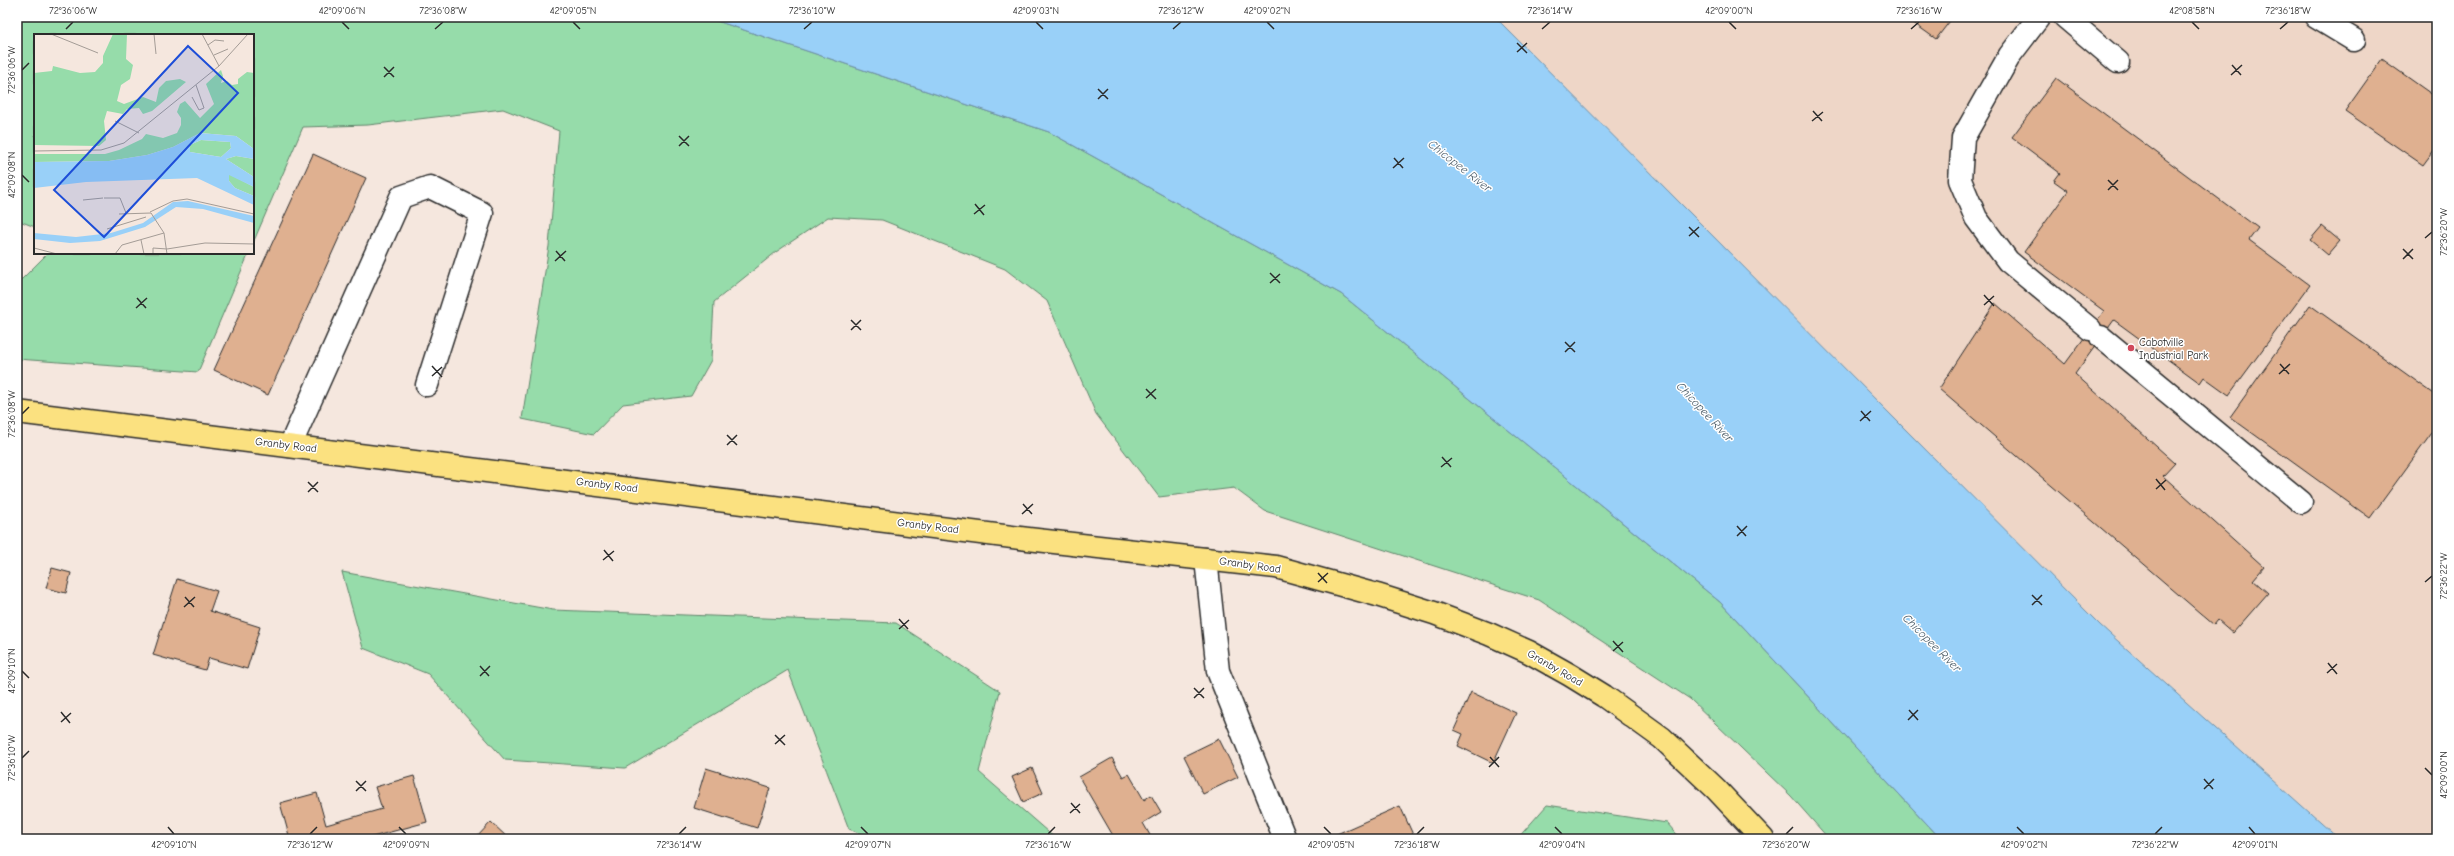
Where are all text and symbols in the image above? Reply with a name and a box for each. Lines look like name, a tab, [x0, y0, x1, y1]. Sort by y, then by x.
text: 72°36'06"W	[49, 5, 97, 17]
text: 42°09'06"N	[319, 5, 365, 17]
text: 72°36'08"W	[419, 5, 467, 17]
text: 42°09'05"N	[550, 5, 596, 17]
text: 72°36'10"W	[789, 5, 835, 17]
text: 42°09'03"N	[1013, 5, 1059, 17]
text: 72°36'12"W	[1158, 5, 1204, 17]
text: 42°09'02"N	[1244, 5, 1290, 17]
text: 72°36'14"W	[1527, 5, 1573, 17]
text: 42°09'00"N	[1705, 5, 1753, 17]
text: 72°36'16"W	[1896, 5, 1942, 17]
text: 42°08'58"N	[2169, 5, 2215, 17]
text: 72°36'18"W	[2265, 5, 2311, 17]
inset map	[34, 34, 254, 254]
text: 72°36'06"W	[6, 46, 18, 94]
water label: Chicopee River	[1425, 137, 1496, 196]
text: 42°09'08"N	[6, 152, 18, 198]
text: 72°36'20"W	[2438, 208, 2450, 256]
place label: Cabotville Industrial Park	[2139, 336, 2209, 362]
marker: Cabotville Industrial Park	[2126, 343, 2136, 353]
water label: Chicopee River	[1674, 379, 1737, 446]
text: 72°36'08"W	[6, 390, 18, 438]
street label: Granby Road	[254, 435, 318, 455]
street label: Granby Road	[575, 475, 639, 495]
street label: Granby Road	[896, 516, 960, 536]
text: 72°36'22"W	[2438, 552, 2450, 599]
street label: Granby Road	[1218, 554, 1282, 576]
water label: Chicopee River	[1900, 611, 1965, 676]
street label: Granby Road	[1525, 647, 1585, 689]
text: 42°09'10"N	[6, 648, 18, 694]
text: 72°36'10"W	[6, 735, 18, 781]
text: 42°09'00"N	[2438, 751, 2450, 799]
text: 42°09'10"N	[151, 839, 197, 851]
text: 72°36'12"W	[287, 839, 333, 851]
text: 42°09'09"N	[383, 839, 429, 851]
text: 72°36'14"W	[656, 839, 702, 851]
text: 42°09'07"N	[845, 839, 891, 851]
text: 72°36'16"W	[1025, 839, 1071, 851]
text: 42°09'05"N	[1308, 839, 1354, 851]
text: 72°36'18"W	[1394, 839, 1440, 851]
text: 42°09'04"N	[1539, 839, 1585, 851]
text: 72°36'20"W	[1762, 839, 1810, 851]
text: 42°09'02"N	[2001, 839, 2047, 851]
text: 72°36'22"W	[2132, 839, 2179, 851]
text: 42°09'01"N	[2232, 839, 2278, 851]

